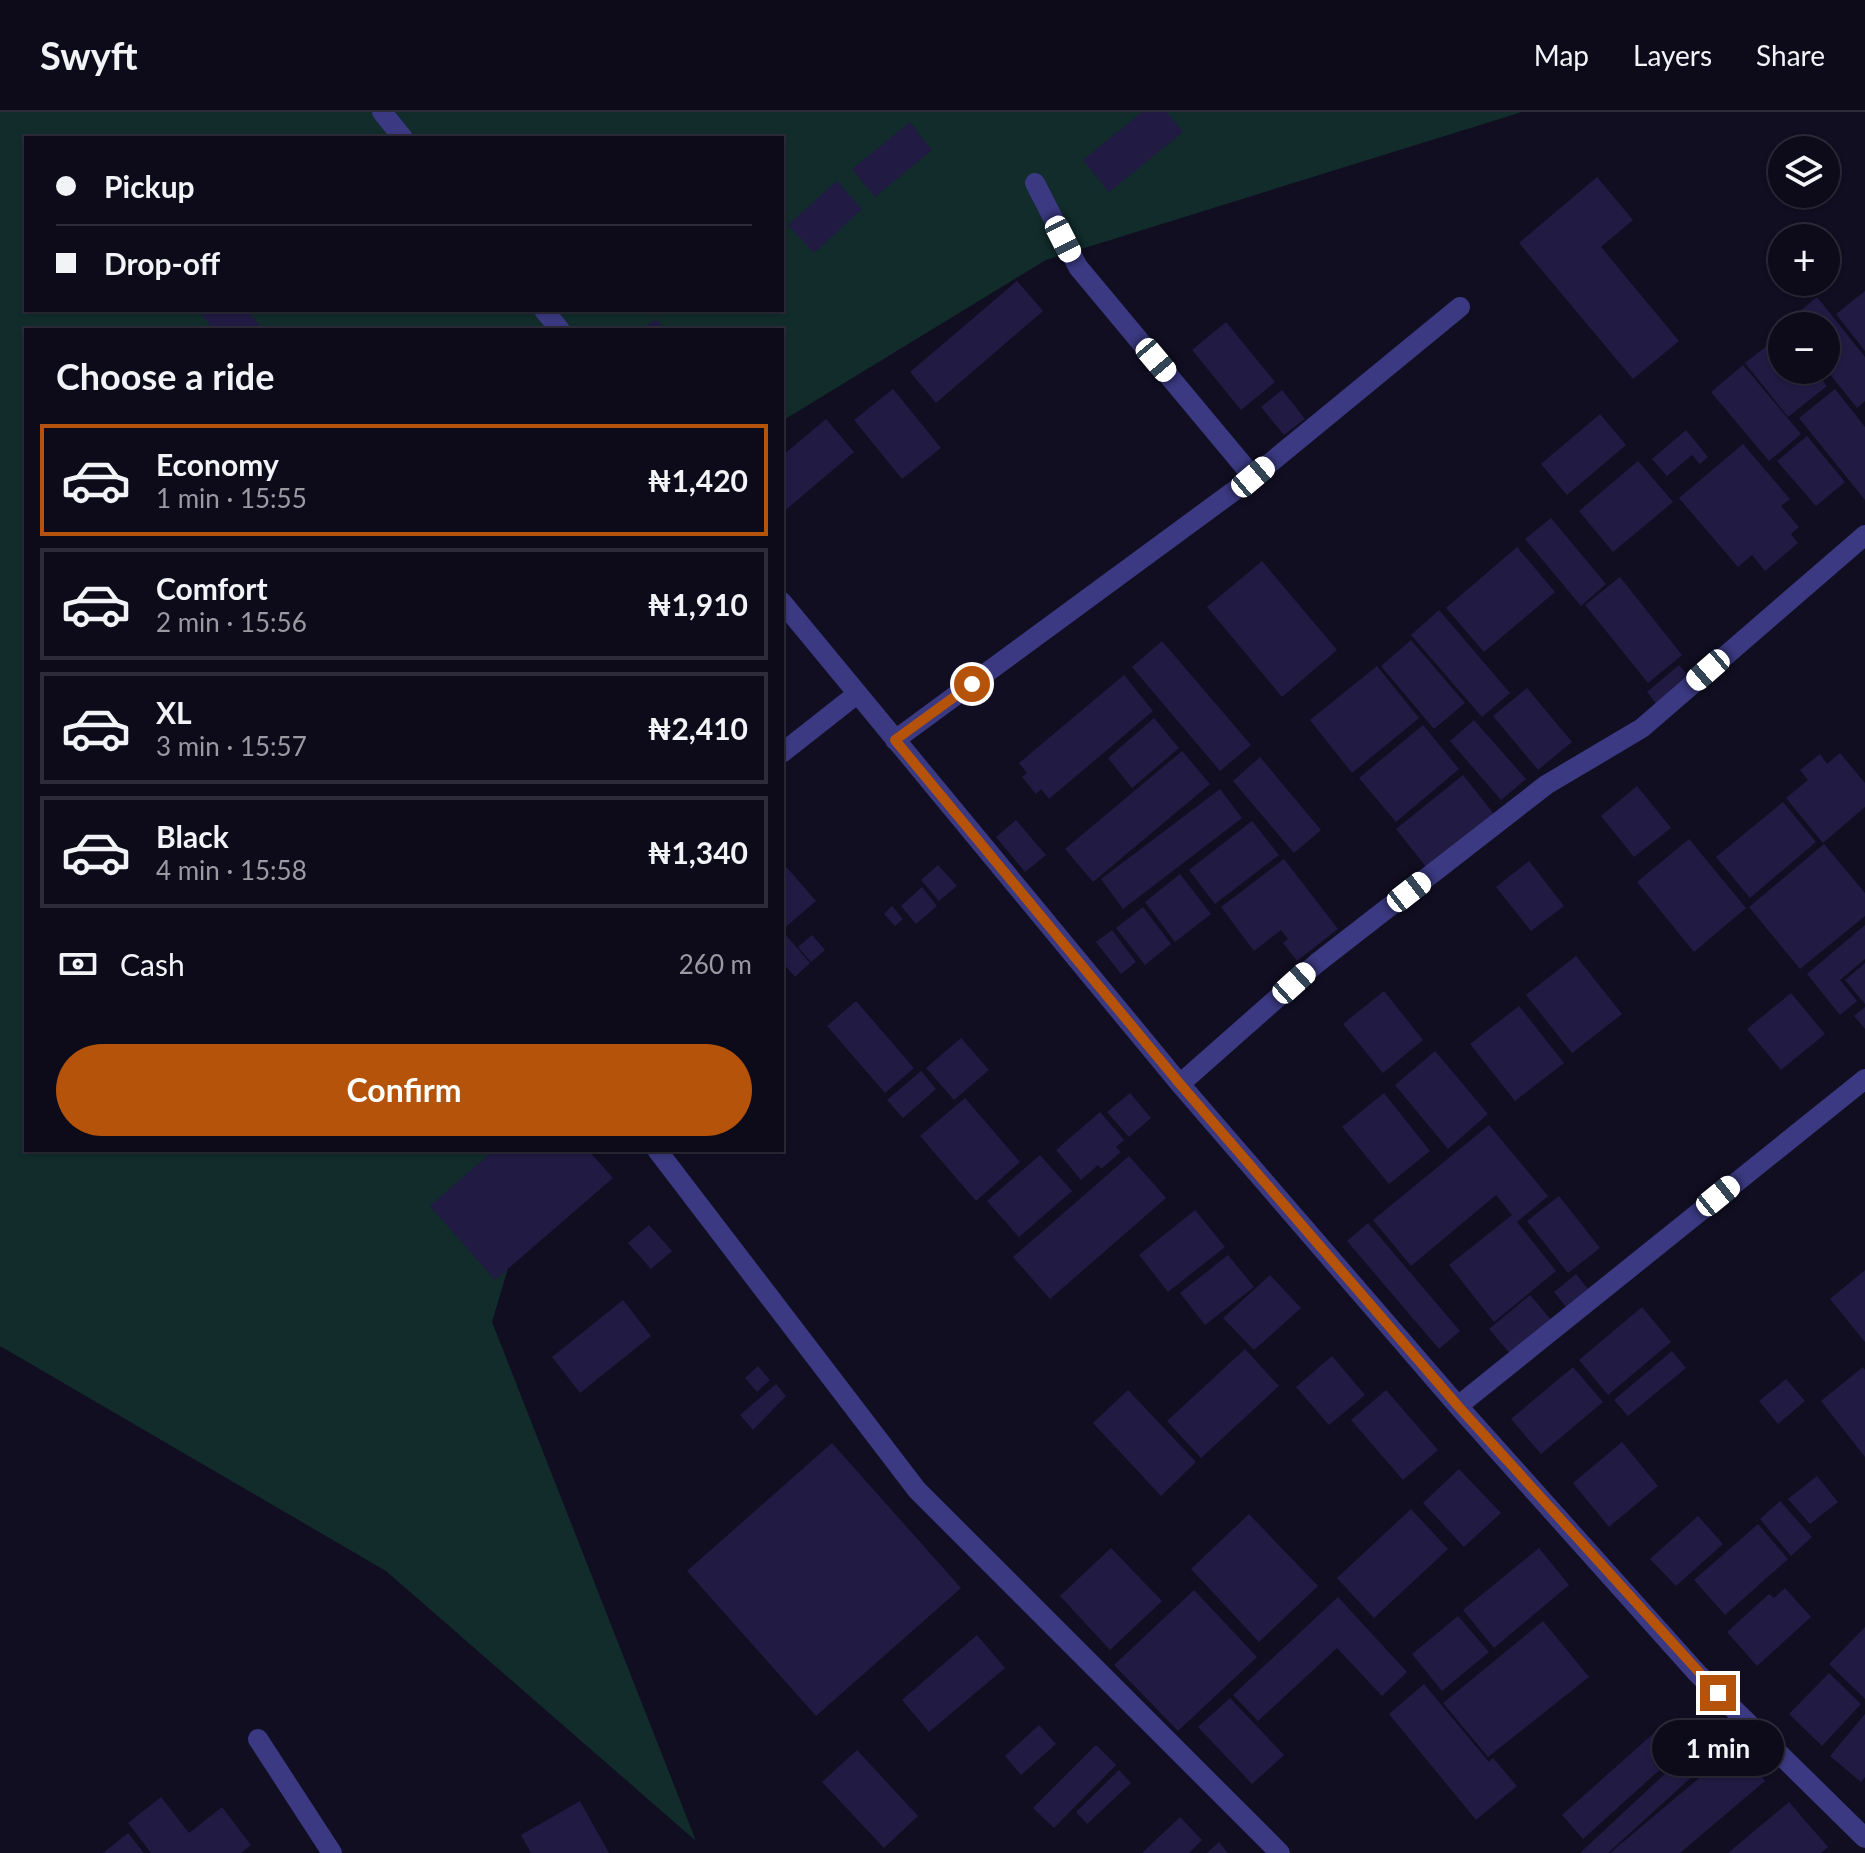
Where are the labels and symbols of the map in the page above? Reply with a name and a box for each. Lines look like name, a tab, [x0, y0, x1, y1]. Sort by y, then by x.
car	[1041, 212, 1085, 266]
car	[1131, 334, 1181, 386]
car	[1227, 452, 1279, 502]
car	[1682, 645, 1734, 695]
route start	[954, 666, 990, 702]
car	[1383, 868, 1435, 916]
car	[1268, 958, 1320, 1008]
car	[1692, 1172, 1744, 1220]
route end	[1700, 1675, 1736, 1711]
callout: 1 min	[1652, 1721, 1784, 1777]

